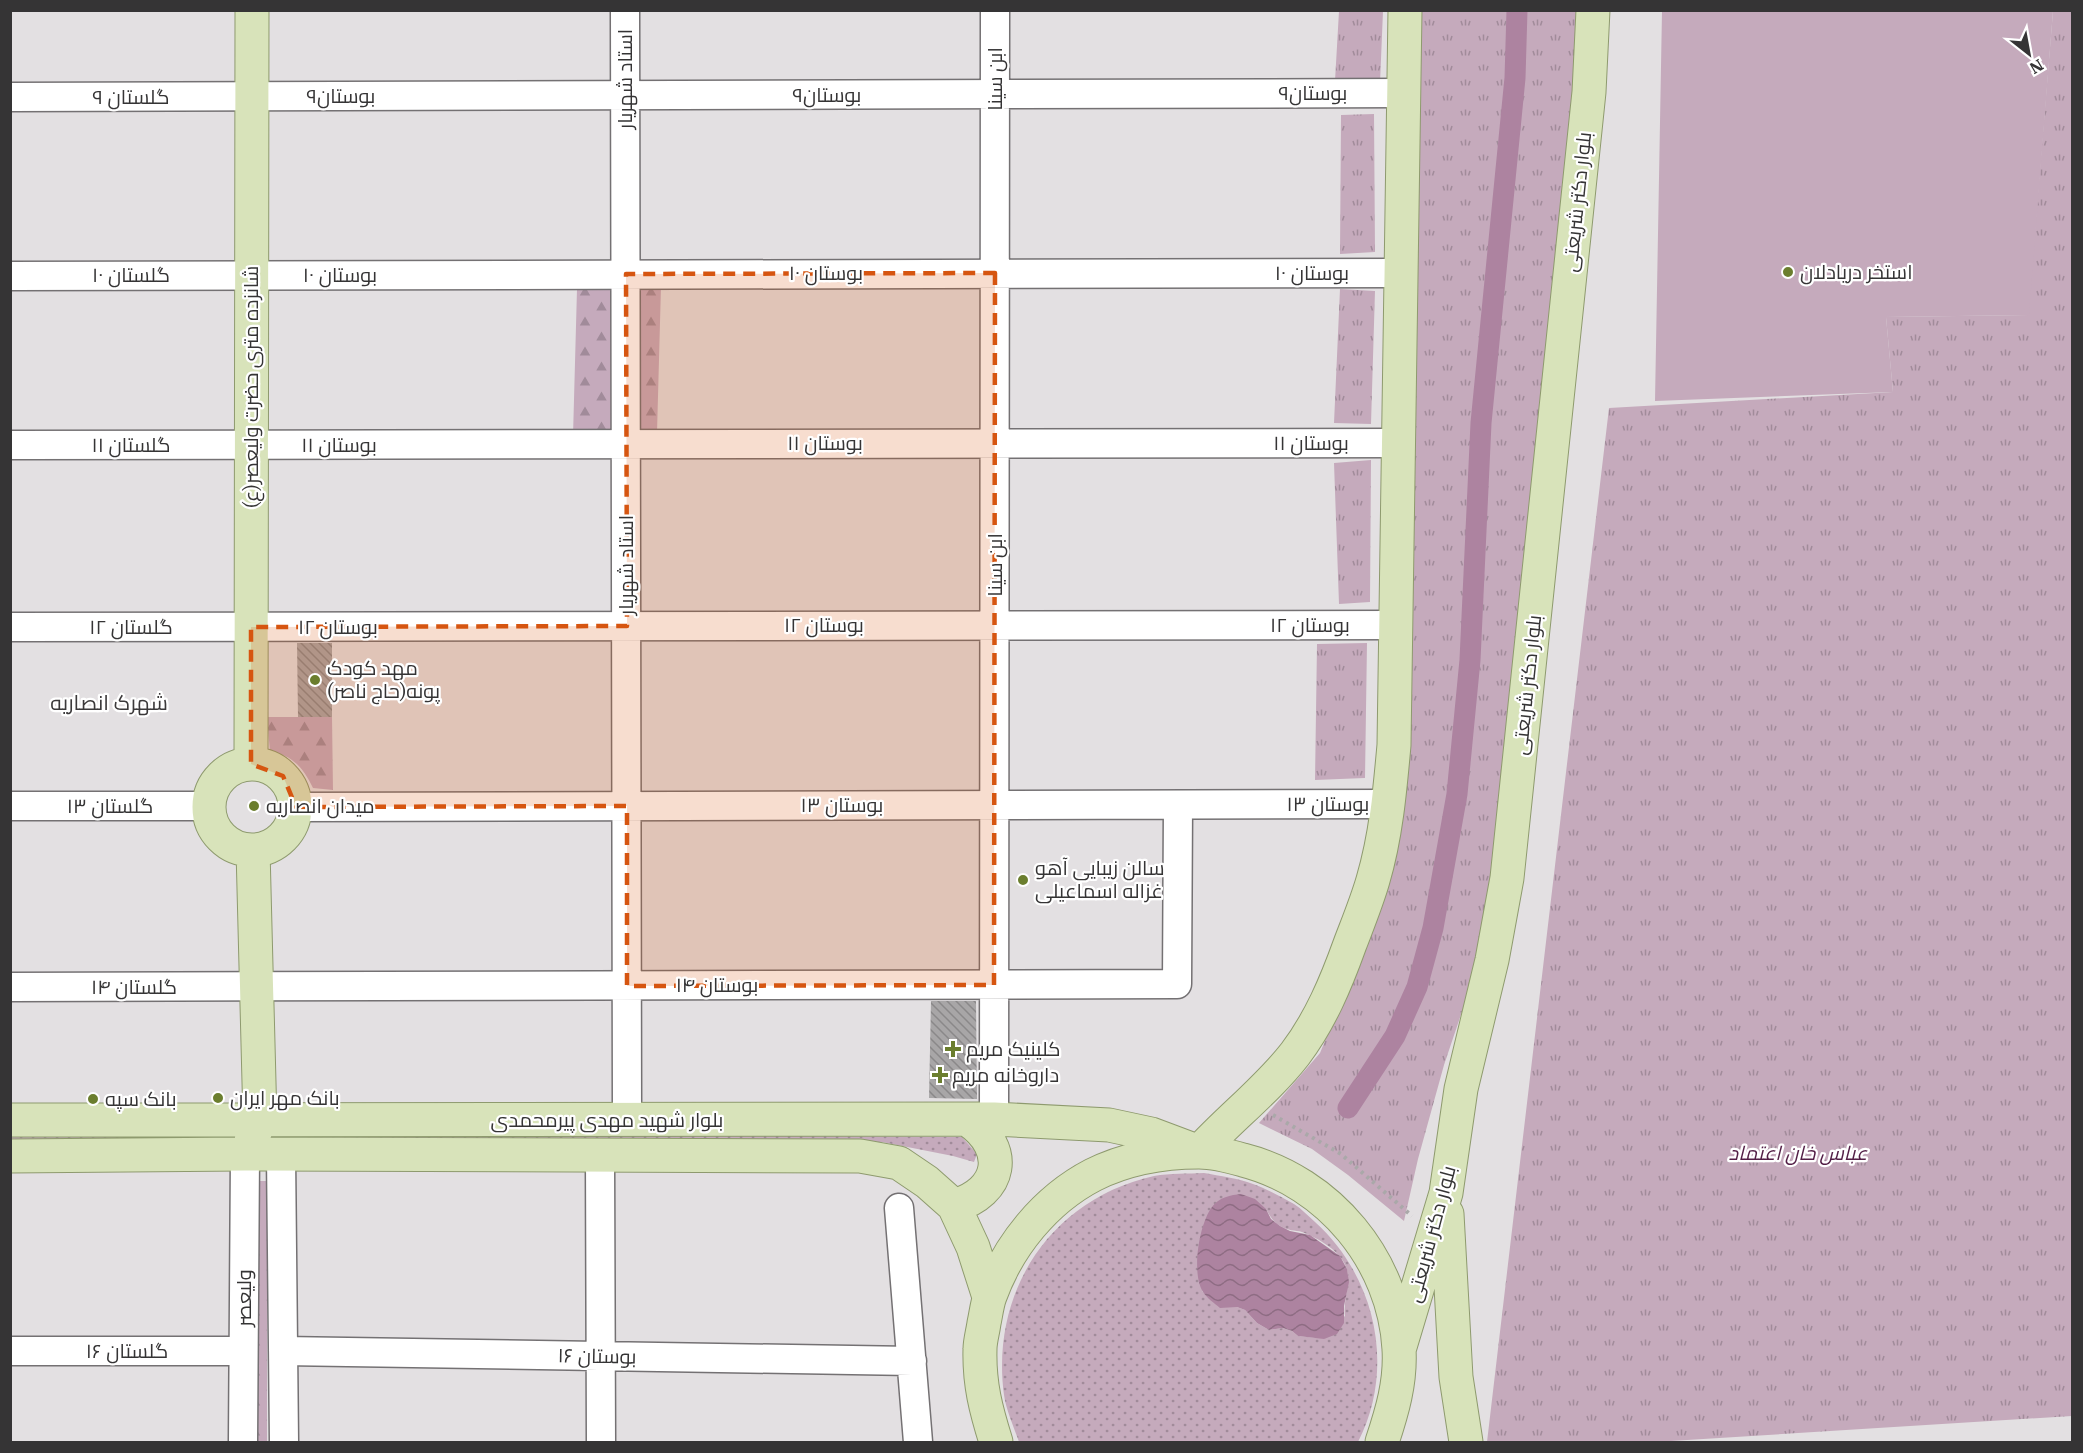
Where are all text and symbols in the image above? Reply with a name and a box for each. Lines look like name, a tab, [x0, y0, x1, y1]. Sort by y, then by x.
north arrow	[1999, 24, 2059, 84]
street label: استاد شهریار	[611, 29, 638, 130]
street label: ابن سینا	[981, 47, 1008, 111]
text: N	[2026, 55, 2047, 79]
street label: بوستان۹	[1279, 79, 1347, 106]
street label: بوستان۹	[793, 81, 861, 108]
street label: بوستان۹	[307, 82, 375, 109]
street label: گلستان ۹	[93, 83, 169, 110]
street label: بلوار دکتر شریعتی	[1556, 131, 1597, 273]
place label: استخر دریادلان	[1800, 258, 1913, 285]
street label: بوستان ۱۰	[789, 259, 863, 286]
street label: بوستان ۱۰	[1275, 259, 1349, 286]
street label: گلستان ۱۰	[92, 261, 170, 288]
street label: بوستان ۱۰	[303, 261, 377, 288]
marker: استخر دریادلان	[1781, 265, 1795, 279]
street label: شانزده متری حضرت ولیعصر(ع)	[237, 266, 265, 508]
street label: بوستان ۱۱	[787, 429, 863, 456]
street label: بوستان ۱۱	[1273, 429, 1349, 456]
street label: گلستان ۱۱	[92, 431, 170, 458]
street label: بوستان ۱۱	[301, 431, 377, 458]
street label: استاد شهریار	[612, 515, 639, 616]
street label: ابن سینا	[981, 533, 1008, 597]
street label: بوستان ۱۲	[784, 611, 864, 638]
street label: بوستان ۱۲	[1270, 611, 1350, 638]
street label: گلستان ۱۲	[89, 613, 173, 640]
street label: بوستان ۱۲	[298, 613, 378, 640]
street label: بلوار دکتر شریعتی	[1506, 614, 1547, 756]
place label: مهد کودک پونه(حاج ناصر)	[327, 654, 441, 705]
marker: مهد کودک پونه(حاج ناصر)	[308, 673, 322, 687]
district label: شهرک انصاریه	[50, 688, 168, 716]
street label: بوستان ۱۳	[1287, 790, 1369, 817]
street label: بوستان ۱۳	[801, 791, 883, 818]
street label: گلستان ۱۳	[67, 792, 153, 819]
place label: میدان انصاریه	[266, 792, 375, 819]
marker: میدان انصاریه	[247, 799, 261, 813]
place label: سالن زیبایی آهو غزاله اسماعیلی	[1035, 854, 1164, 904]
marker: سالن زیبایی آهو غزاله اسماعیلی	[1016, 873, 1030, 887]
street label: بوستان ۱۴	[676, 971, 758, 998]
street label: گلستان ۱۴	[91, 973, 177, 1000]
place label: کلینیک مریم	[966, 1035, 1061, 1063]
marker: کلینیک مریم	[944, 1040, 962, 1058]
place label: داروخانه مریم	[952, 1061, 1059, 1089]
marker: داروخانه مریم	[933, 1068, 947, 1082]
place label: بانک مهر ایران	[230, 1084, 340, 1111]
place label: بانک سپه	[105, 1085, 177, 1112]
marker: بانک مهر ایران	[211, 1091, 225, 1105]
marker: بانک سپه	[86, 1092, 100, 1106]
street label: بلوار شهید مهدی پیرمحمدی	[491, 1106, 723, 1133]
park label: عباس خان اعتماد	[1729, 1139, 1869, 1166]
street label: بلوار دکتر شریعتی	[1399, 1162, 1462, 1305]
street label: ولیعصر	[230, 1269, 257, 1328]
street label: گلستان ۱۶	[86, 1337, 168, 1364]
street label: بوستان ۱۶	[557, 1341, 637, 1370]

